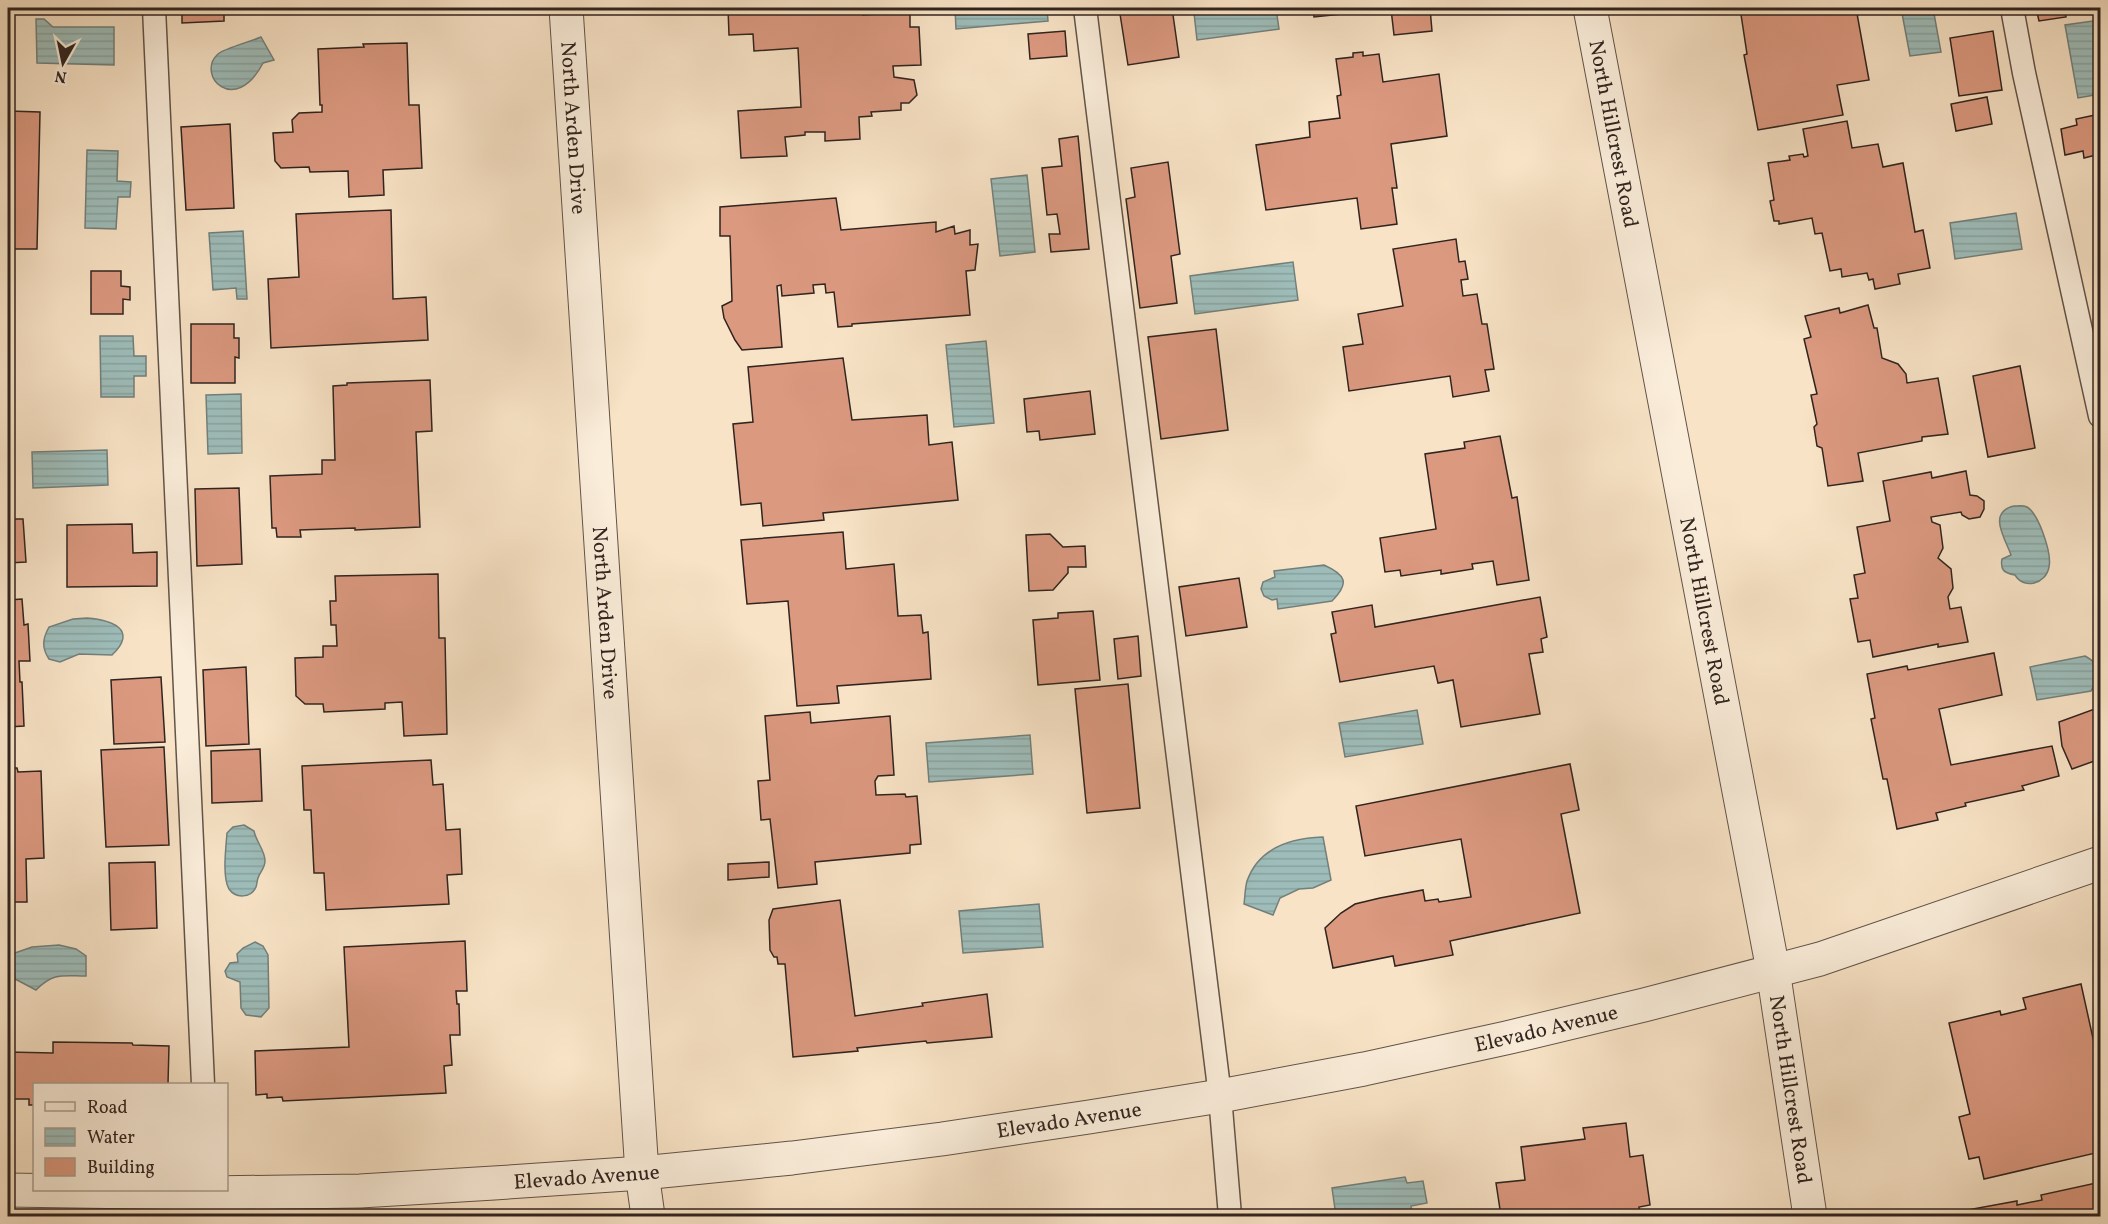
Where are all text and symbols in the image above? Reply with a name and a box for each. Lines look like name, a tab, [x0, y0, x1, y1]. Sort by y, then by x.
north arrow	[33, 33, 93, 93]
street label: North Hillcrest Road	[1580, 38, 1645, 230]
street label: North Arden Drive	[552, 40, 592, 215]
text: N	[53, 64, 68, 88]
street label: North Hillcrest Road	[1671, 515, 1735, 708]
street label: North Arden Drive	[584, 525, 624, 700]
street label: North Hillcrest Road	[1761, 993, 1818, 1186]
street label: Elevado Avenue	[1472, 999, 1621, 1060]
legend	[33, 1083, 228, 1191]
text: Road	[87, 1096, 128, 1121]
street label: Elevado Avenue	[995, 1096, 1144, 1147]
text: Water	[87, 1126, 135, 1151]
text: Building	[87, 1156, 155, 1181]
street label: Elevado Avenue	[513, 1158, 661, 1198]

